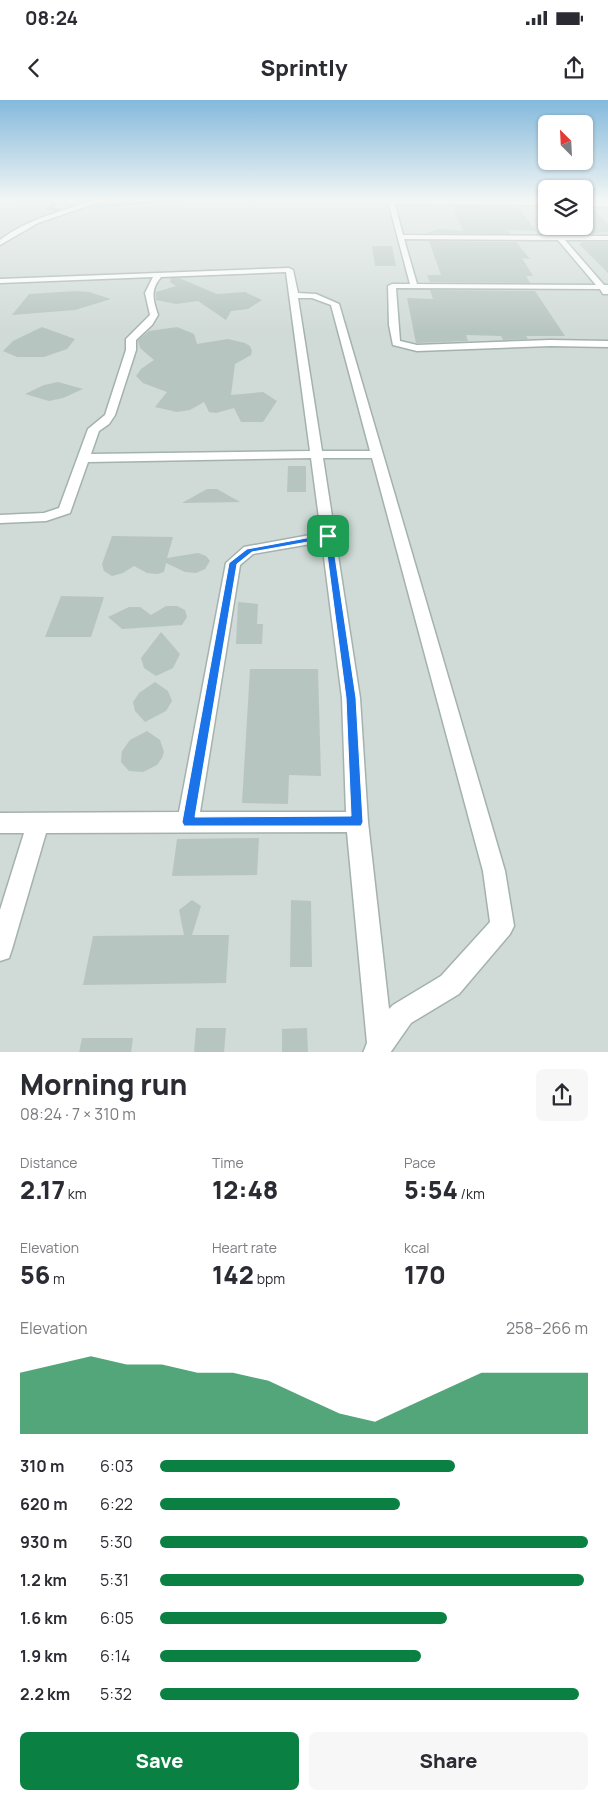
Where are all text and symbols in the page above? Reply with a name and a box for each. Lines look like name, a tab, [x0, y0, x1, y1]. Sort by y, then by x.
text: 08:24	[25, 5, 78, 31]
text: Sprintly	[261, 53, 347, 83]
icon: back	[20, 54, 48, 82]
icon: share	[560, 54, 588, 82]
north arrow	[538, 115, 592, 170]
map controls	[538, 115, 593, 235]
button: layers	[538, 180, 593, 235]
pin	[307, 515, 349, 557]
icon: arrive	[314, 522, 342, 550]
text: Morning run	[20, 1065, 187, 1103]
button: share	[536, 1069, 588, 1121]
text: 08:24 · 7 × 310 m	[20, 1103, 136, 1125]
text: Distance	[20, 1153, 77, 1172]
text: Time	[212, 1153, 244, 1172]
text: Pace	[404, 1153, 436, 1172]
text: 2.17	[20, 1172, 65, 1207]
text: 12:48	[212, 1172, 278, 1207]
text: 5:54	[404, 1172, 458, 1207]
text: km	[65, 1184, 87, 1203]
text: /km	[458, 1184, 485, 1203]
text: Elevation	[20, 1238, 79, 1257]
text: Heart rate	[212, 1238, 277, 1257]
text: kcal	[404, 1238, 430, 1257]
text: 56	[20, 1257, 50, 1292]
text: 142	[212, 1257, 254, 1292]
text: 170	[404, 1257, 446, 1292]
text: m	[50, 1269, 65, 1288]
text: bpm	[254, 1269, 285, 1288]
text: Elevation	[20, 1317, 88, 1339]
text: 258–266 m	[506, 1317, 588, 1339]
text: 310 m	[20, 1455, 64, 1477]
text: 6:03	[100, 1455, 133, 1477]
text: 620 m	[20, 1493, 68, 1515]
text: 6:22	[100, 1493, 133, 1515]
text: 930 m	[20, 1531, 67, 1553]
text: 5:30	[100, 1531, 133, 1553]
text: 1.2 km	[20, 1569, 67, 1591]
text: 5:31	[100, 1569, 129, 1591]
text: 1.6 km	[20, 1607, 67, 1629]
text: 6:05	[100, 1607, 134, 1629]
text: 1.9 km	[20, 1645, 67, 1667]
text: 6:14	[100, 1645, 130, 1667]
text: 2.2 km	[20, 1683, 70, 1705]
text: 5:32	[100, 1683, 132, 1705]
button: Save	[20, 1732, 299, 1790]
button: Share	[309, 1732, 588, 1790]

